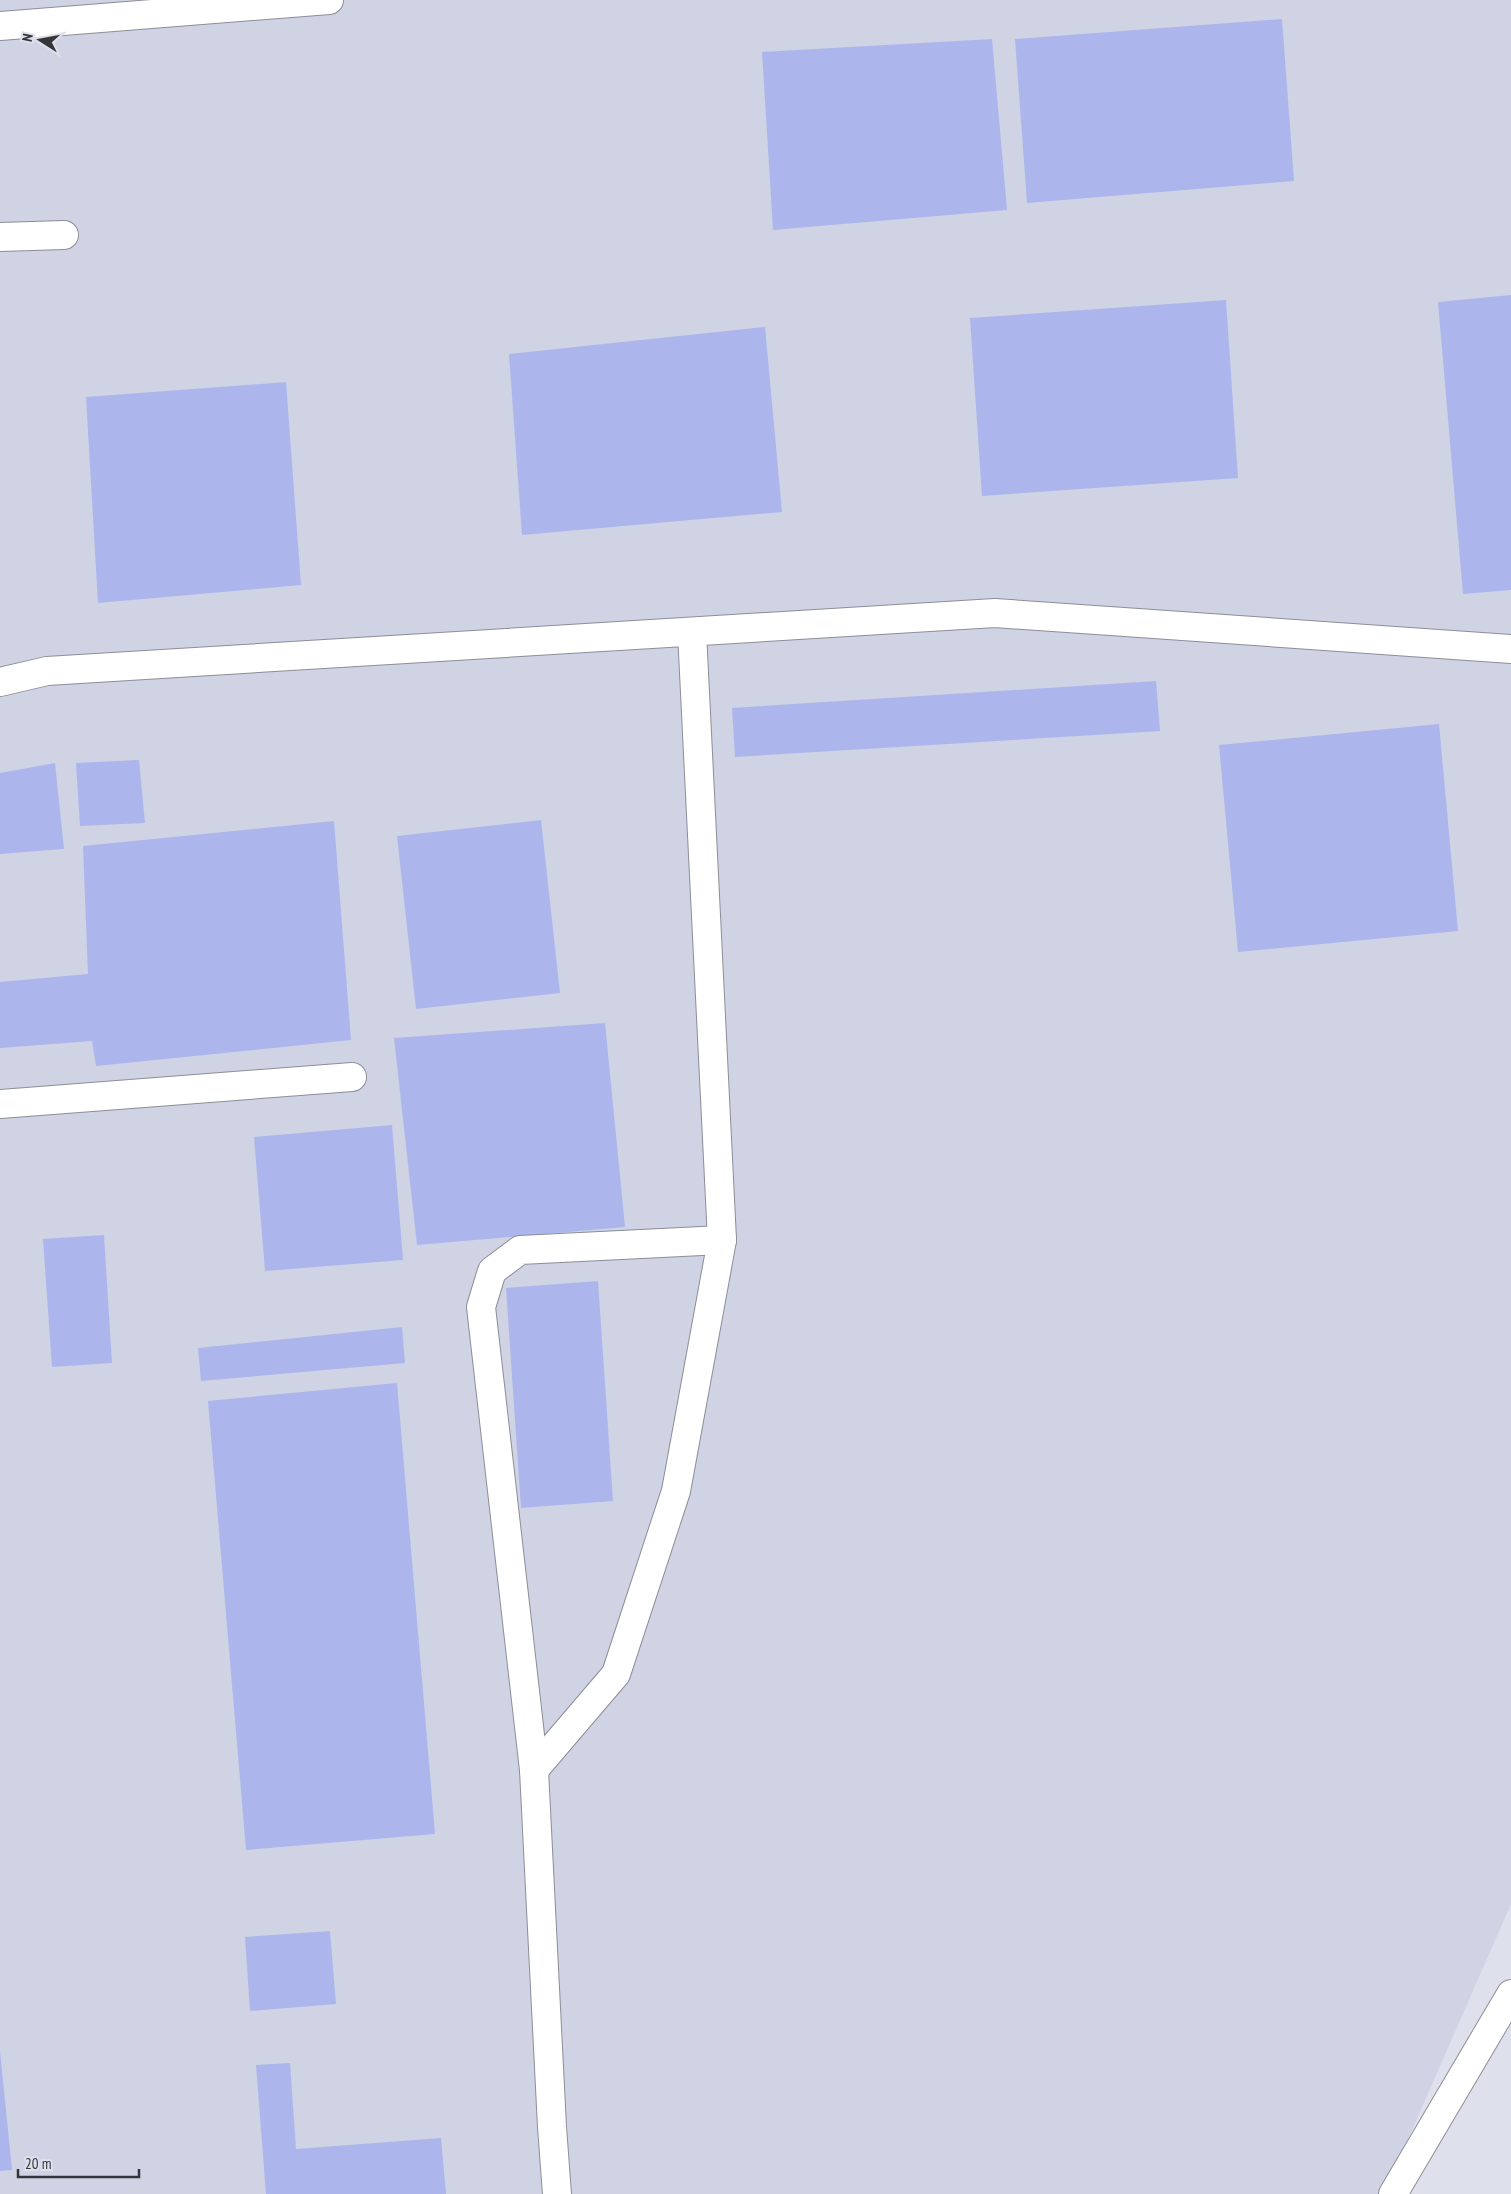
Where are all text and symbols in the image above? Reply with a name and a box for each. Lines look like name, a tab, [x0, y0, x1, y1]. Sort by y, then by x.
north arrow	[15, 15, 65, 65]
text: N	[18, 32, 37, 43]
scale bar	[18, 2146, 139, 2178]
text: 20 m	[25, 2154, 51, 2173]

